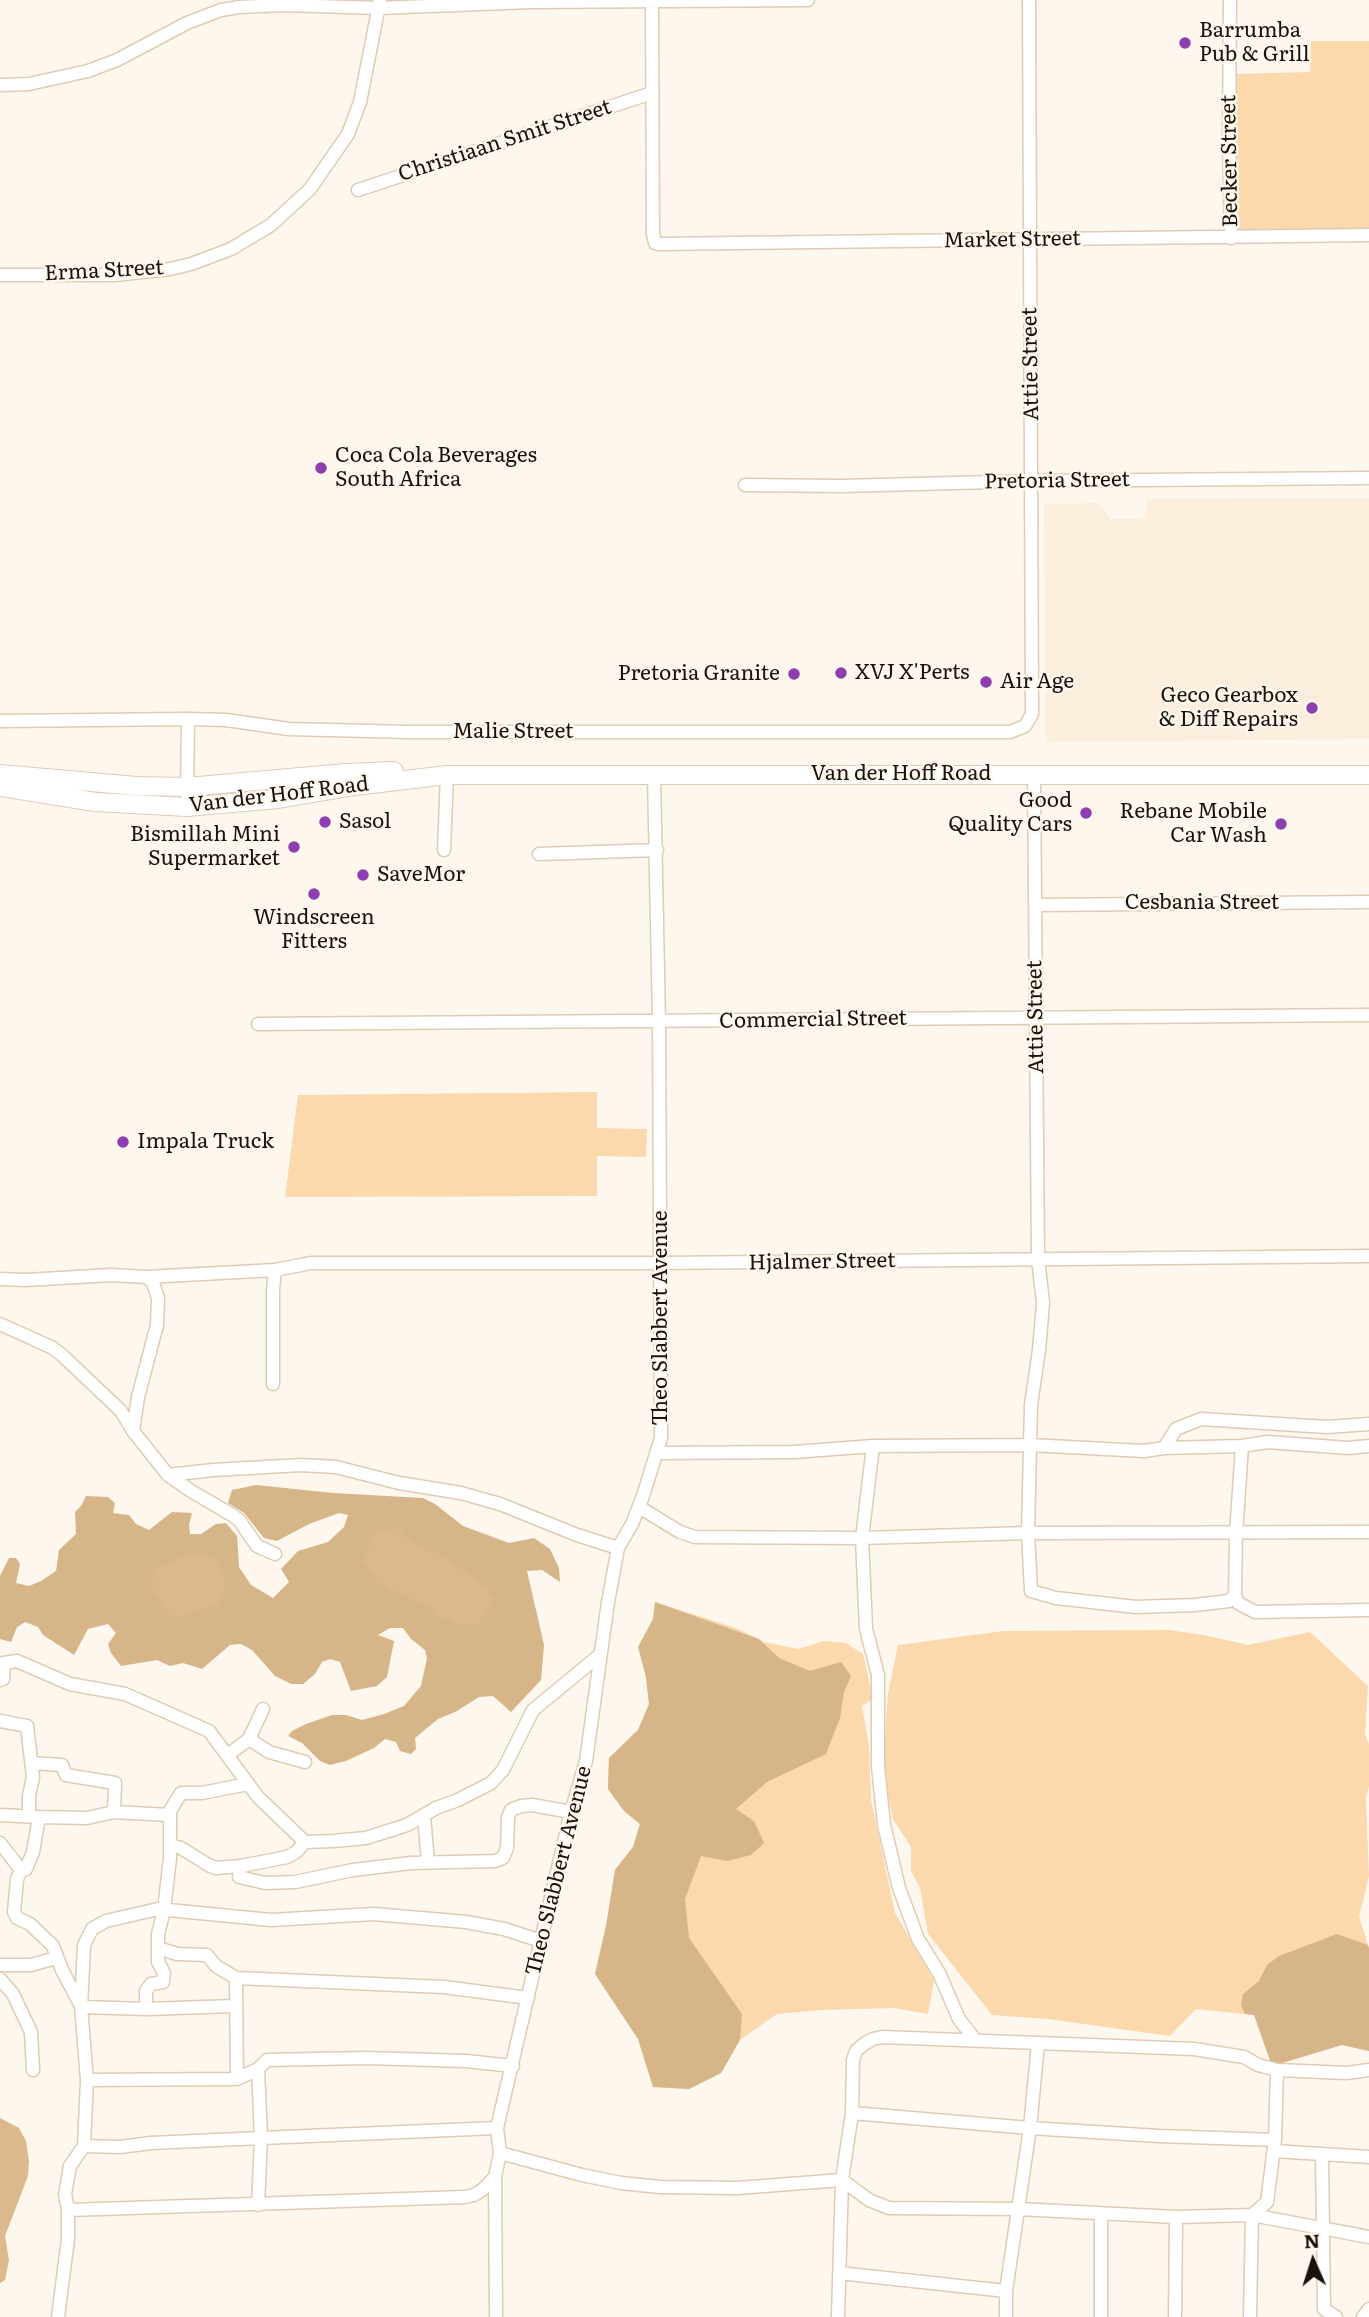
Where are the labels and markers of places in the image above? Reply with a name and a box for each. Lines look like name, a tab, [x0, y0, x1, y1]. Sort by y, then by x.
place label: Barrumba Pub & Grill	[1199, 18, 1309, 68]
marker: Barrumba Pub & Grill	[1177, 35, 1193, 51]
place label: Coca Cola Beverages South Africa	[335, 443, 537, 493]
marker: Coca Cola Beverages South Africa	[313, 460, 329, 476]
place label: XVJ X'Perts	[855, 660, 970, 686]
place label: Pretoria Granite	[618, 661, 780, 687]
marker: XVJ X'Perts	[833, 665, 849, 681]
marker: Pretoria Granite	[786, 666, 802, 682]
place label: Air Age	[1000, 669, 1074, 695]
marker: Air Age	[978, 674, 994, 690]
place label: Geco Gearbox & Diff Repairs	[1158, 683, 1298, 733]
marker: Geco Gearbox & Diff Repairs	[1304, 700, 1320, 716]
place label: Good Quality Cars	[948, 788, 1072, 838]
place label: Rebane Mobile Car Wash	[1120, 799, 1267, 849]
marker: Good Quality Cars	[1078, 805, 1094, 821]
place label: Sasol	[339, 809, 391, 835]
marker: Sasol	[317, 814, 333, 830]
marker: Rebane Mobile Car Wash	[1273, 816, 1289, 832]
place label: Bismillah Mini Supermarket	[130, 822, 280, 872]
marker: Bismillah Mini Supermarket	[286, 839, 302, 855]
place label: SaveMor	[377, 862, 465, 888]
marker: SaveMor	[355, 867, 371, 883]
marker: Windscreen Fitters	[306, 886, 322, 902]
place label: Windscreen Fitters	[253, 905, 375, 955]
place label: Impala Truck	[137, 1129, 274, 1155]
marker: Impala Truck	[115, 1134, 131, 1150]

